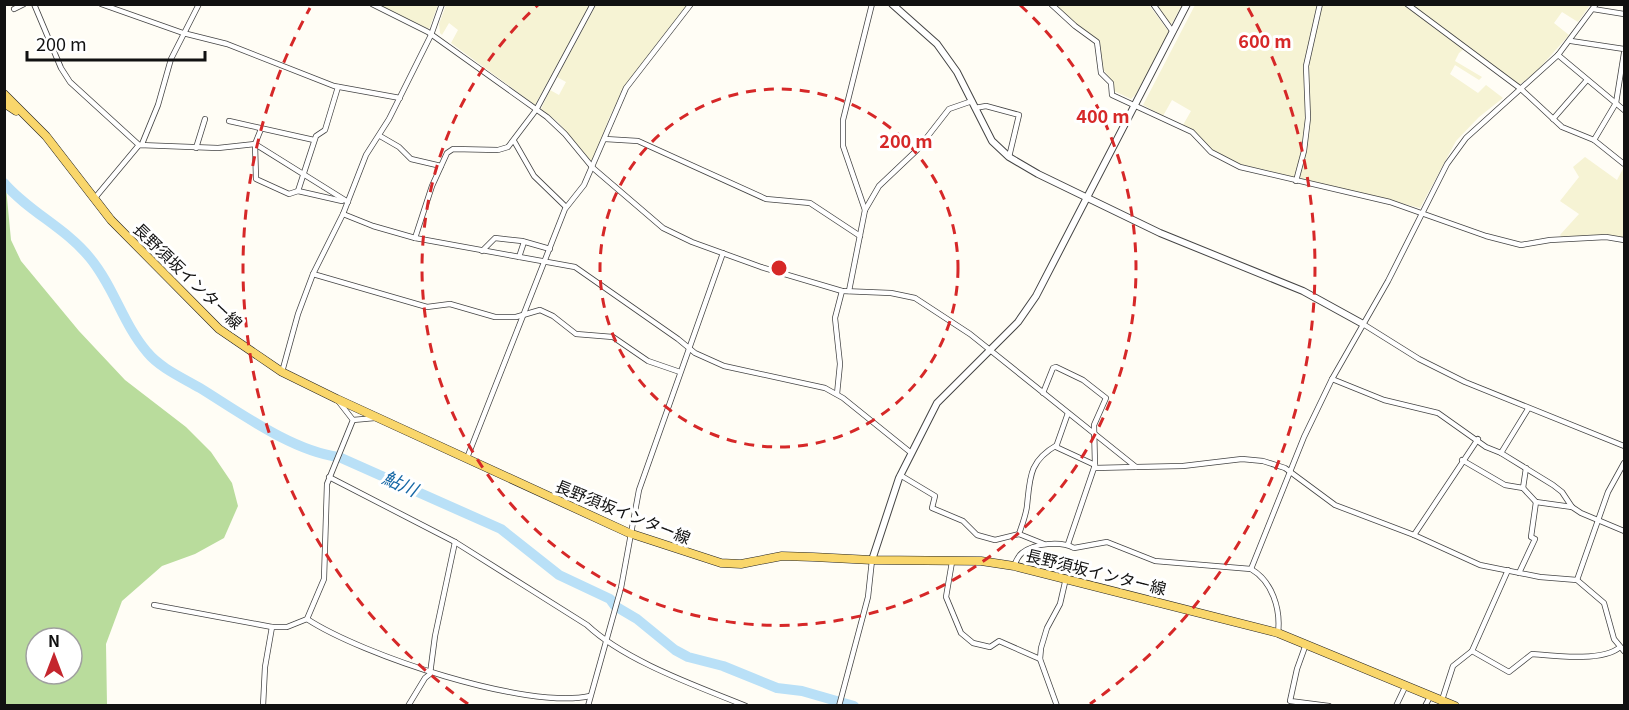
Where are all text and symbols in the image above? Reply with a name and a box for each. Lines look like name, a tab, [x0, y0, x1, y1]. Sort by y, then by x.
scale bar	[27, 24, 206, 62]
text: 600 m	[1238, 27, 1292, 53]
text: 200 m	[36, 30, 87, 56]
text: 400 m	[1076, 102, 1130, 128]
text: 200 m	[879, 127, 933, 153]
street label: 長野須坂インター線	[129, 217, 249, 334]
centre of rings	[769, 258, 789, 278]
water label: 鮎川	[379, 463, 424, 502]
street label: 長野須坂インター線	[552, 473, 695, 549]
street label: 長野須坂インター線	[1023, 542, 1169, 600]
north arrow	[24, 626, 84, 686]
text: N	[48, 628, 60, 652]

